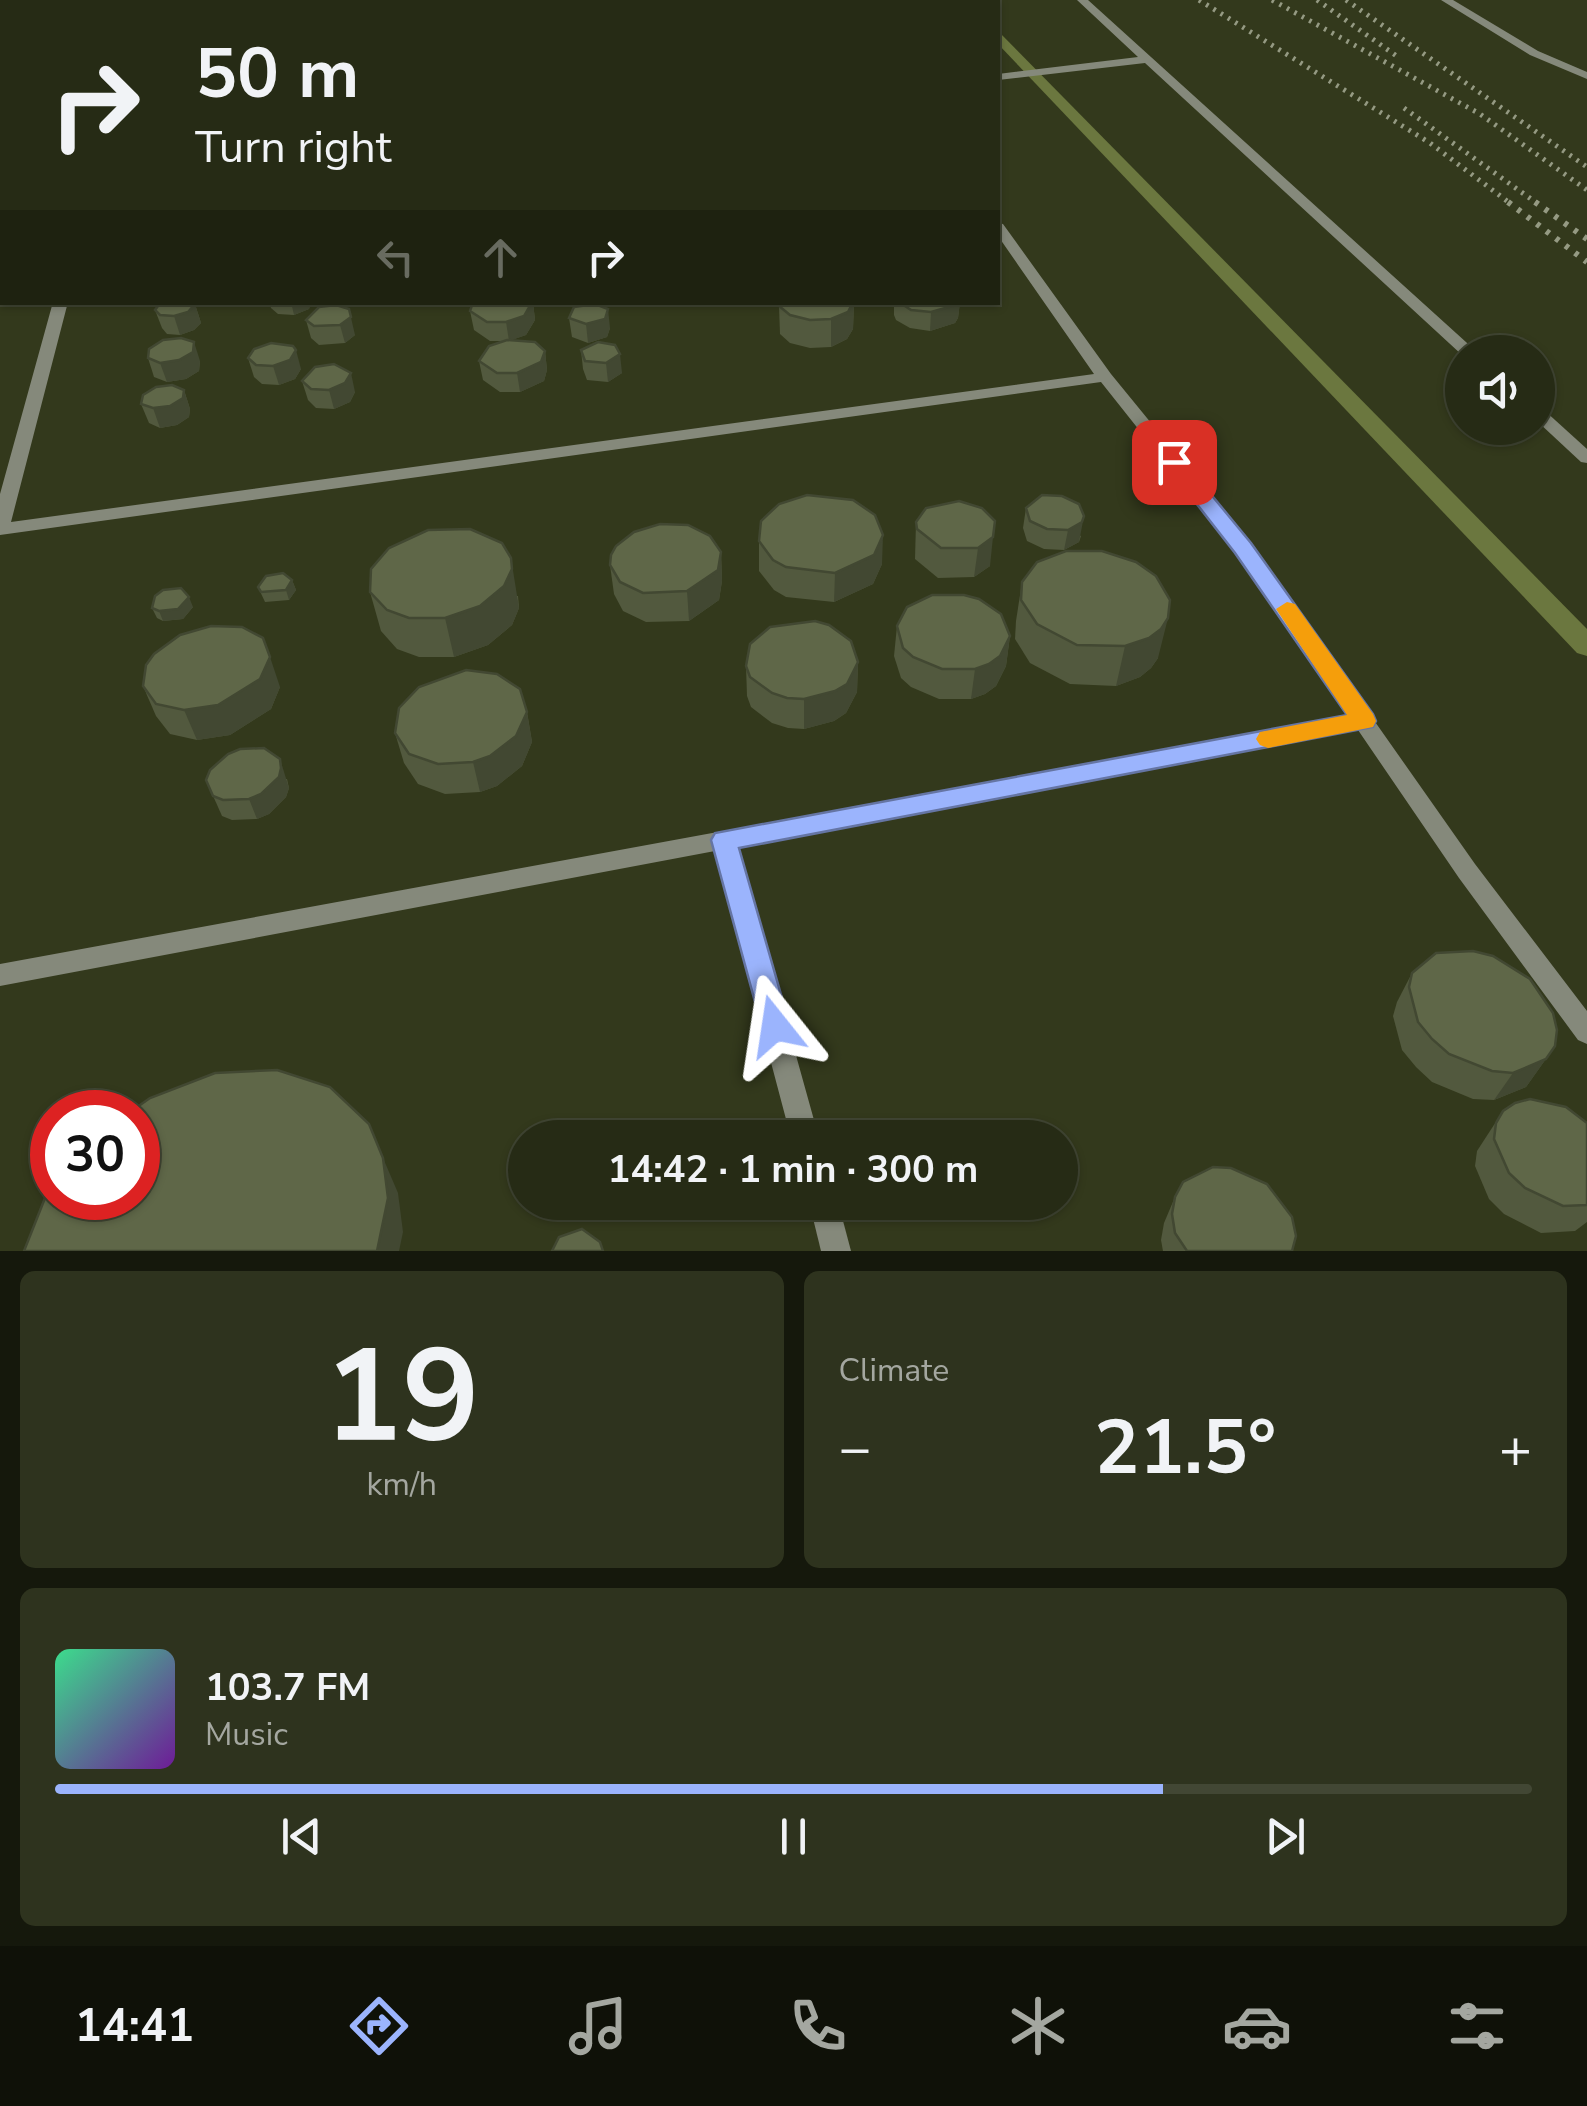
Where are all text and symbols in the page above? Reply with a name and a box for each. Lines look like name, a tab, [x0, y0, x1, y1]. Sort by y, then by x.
text: 50 m	[195, 26, 359, 122]
icon: right	[30, 40, 160, 170]
text: Turn right	[195, 117, 392, 178]
icon: left	[368, 230, 423, 285]
icon: ahead	[473, 230, 528, 285]
icon: right	[578, 230, 633, 285]
map controls	[1445, 335, 1555, 445]
button: sound	[1445, 335, 1555, 445]
pin	[1132, 420, 1217, 505]
icon: arrive	[1147, 435, 1202, 490]
position arrow	[723, 974, 827, 1078]
speed limit sign: 30	[30, 1090, 160, 1220]
text: 14:42 · 1 min · 300 m	[608, 1144, 978, 1195]
text: 19	[324, 1309, 480, 1486]
text: Climate	[839, 1349, 949, 1392]
text: 21.5°	[1094, 1397, 1276, 1499]
text: −	[839, 1411, 872, 1486]
text: +	[1499, 1411, 1532, 1486]
text: km/h	[366, 1463, 437, 1506]
text: 103.7 FM	[205, 1662, 370, 1713]
text: Music	[205, 1713, 288, 1756]
icon: previous	[274, 1809, 329, 1864]
icon: pause	[766, 1809, 821, 1864]
icon: next	[1258, 1809, 1313, 1864]
icon: directions	[344, 1991, 414, 2061]
icon: music	[563, 1991, 633, 2061]
icon: phone	[783, 1991, 853, 2061]
icon: climate	[1003, 1991, 1073, 2061]
icon: car	[1222, 1991, 1292, 2061]
icon: filters	[1442, 1991, 1512, 2061]
text: 14:41	[75, 1996, 194, 2057]

